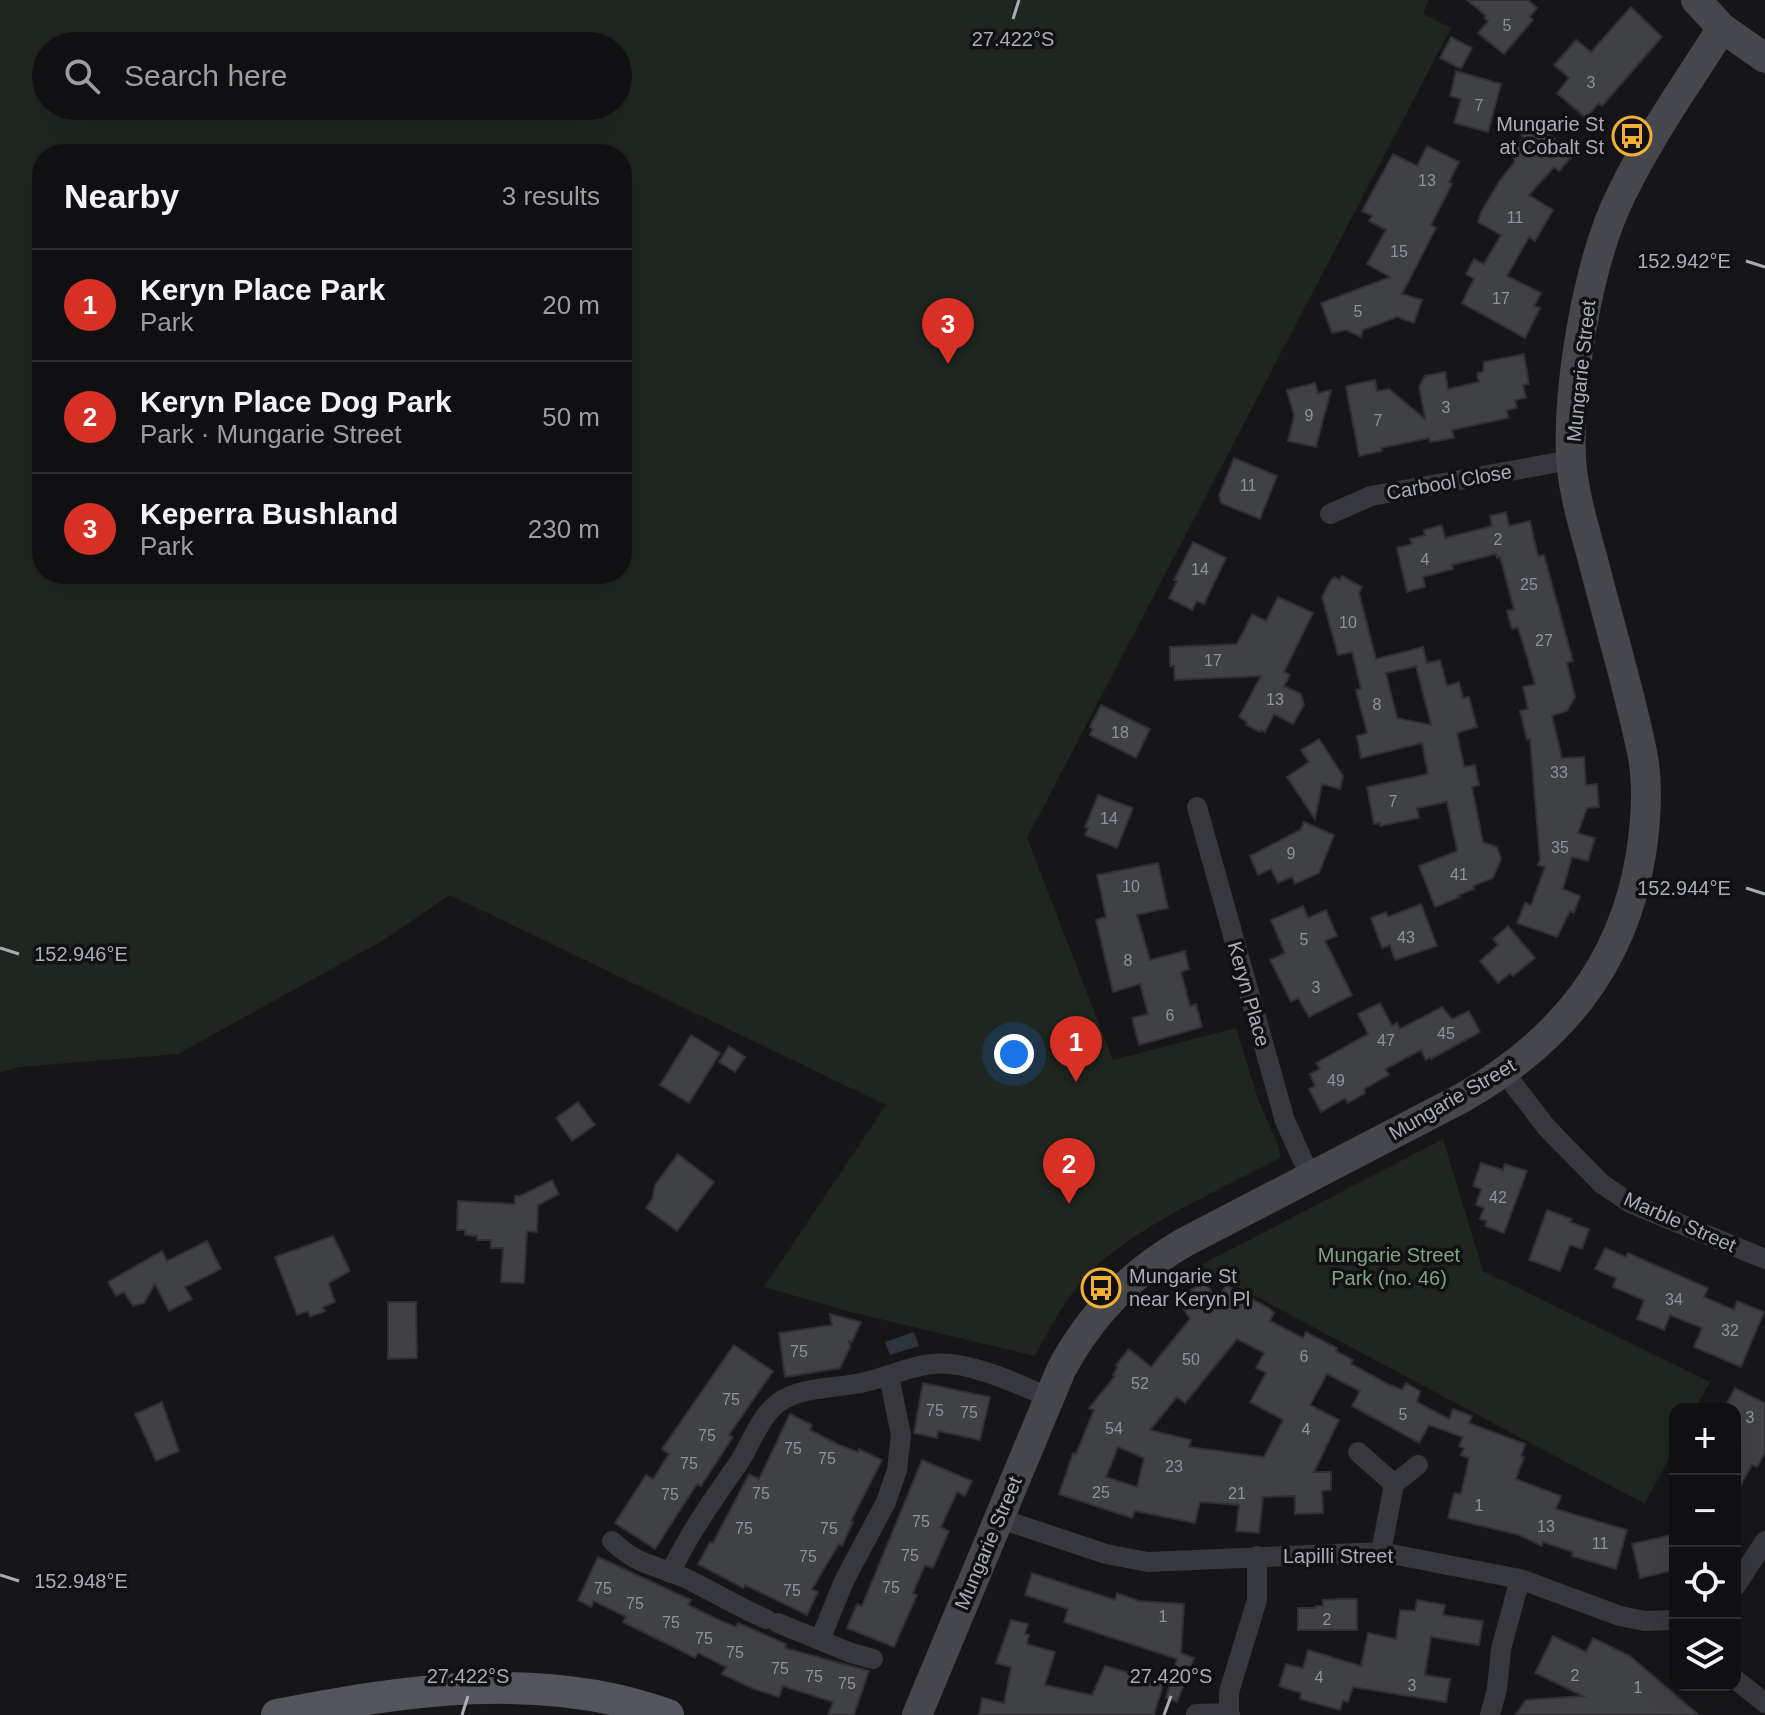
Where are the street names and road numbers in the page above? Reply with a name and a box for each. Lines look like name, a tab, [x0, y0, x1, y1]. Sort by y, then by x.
street label: Mungarie Street	[1563, 299, 1599, 443]
street label: Carbool Close	[1385, 460, 1513, 504]
street label: Keryn Place	[1224, 939, 1274, 1049]
street label: Mungarie Street	[1385, 1054, 1519, 1144]
street label: Marble Street	[1621, 1188, 1740, 1257]
street label: Mungarie Street	[950, 1473, 1026, 1613]
street label: Lapilli Street	[1283, 1545, 1393, 1567]

